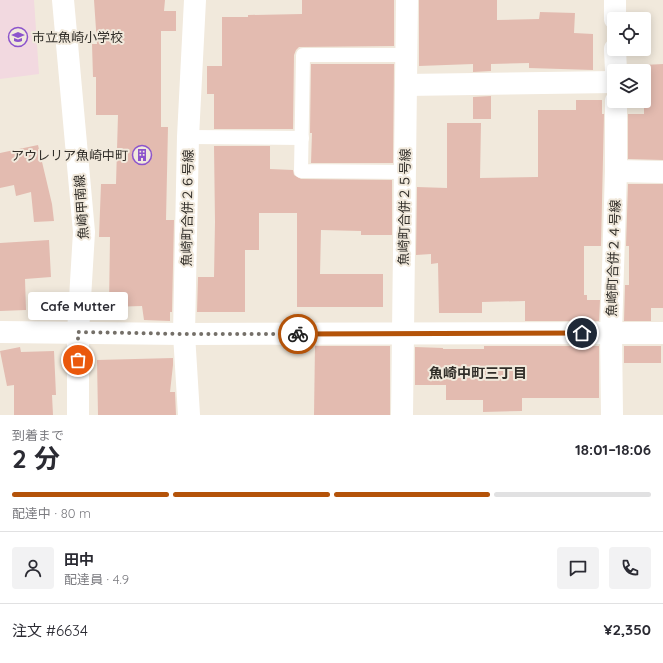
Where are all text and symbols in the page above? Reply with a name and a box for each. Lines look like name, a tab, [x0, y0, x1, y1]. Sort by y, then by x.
map controls	[607, 12, 651, 108]
button: locate	[607, 12, 651, 56]
school or university icon: 市立魚崎小学校	[7, 26, 29, 48]
place label: 市立魚崎小学校	[32, 29, 123, 45]
button: layers	[607, 64, 651, 108]
building icon: アウレリア魚崎中町	[131, 144, 153, 166]
place label: アウレリア魚崎中町	[11, 147, 128, 163]
street label: 魚崎町合併２５号線	[395, 148, 413, 266]
street label: 魚崎町合併２６号線	[178, 149, 196, 267]
street label: 魚崎甲南線	[71, 174, 91, 240]
street label: 魚崎町合併２４号線	[603, 199, 623, 317]
callout: Cafe Mutter	[28, 292, 128, 320]
text: Cafe Mutter	[40, 298, 116, 314]
courier	[278, 314, 318, 354]
pin	[565, 316, 599, 350]
icon: home	[571, 322, 593, 344]
icon: bike	[287, 323, 309, 345]
pin	[61, 343, 95, 377]
icon: bag	[67, 349, 89, 371]
district label: 魚崎中町三丁目	[429, 364, 527, 382]
text: 到着まで	[12, 427, 64, 443]
text: 18:01–18:06	[575, 440, 651, 459]
text: 2 分	[12, 442, 60, 475]
text: 配達中 · 80 m	[12, 505, 91, 521]
button: person	[12, 547, 54, 589]
button: chat	[557, 547, 599, 589]
button: phone	[609, 547, 651, 589]
text: 田中	[64, 550, 94, 569]
text: 配達員 · 4.9	[64, 571, 129, 587]
text: ¥2,350	[603, 620, 651, 639]
text: 注文 #6634	[12, 621, 88, 640]

